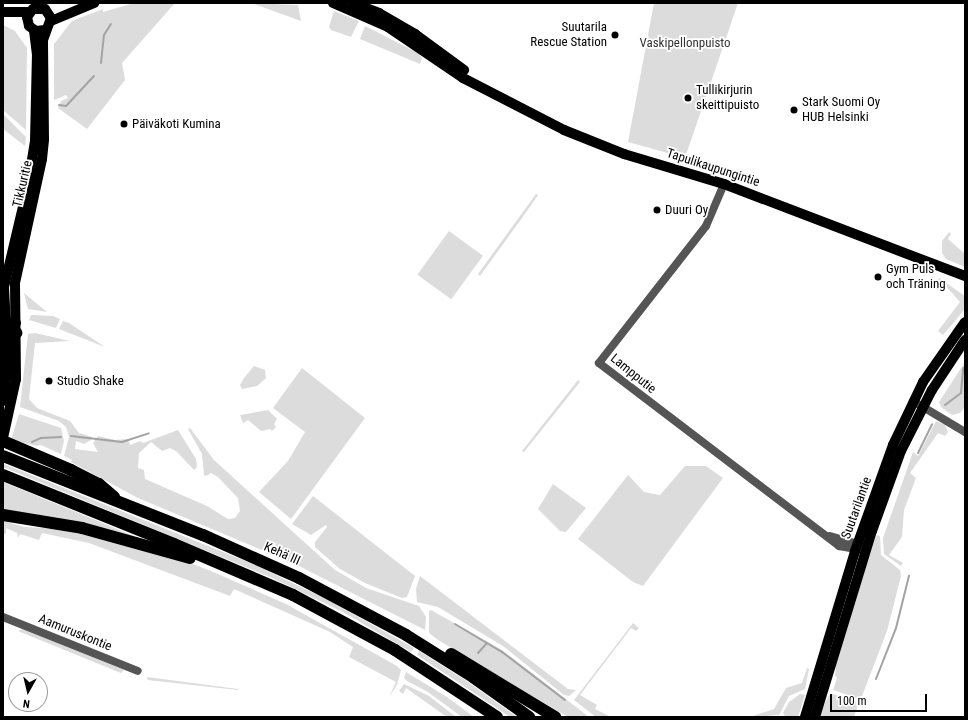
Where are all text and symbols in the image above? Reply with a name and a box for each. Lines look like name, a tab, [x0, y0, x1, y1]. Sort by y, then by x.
place label: Suutarila Rescue Station	[530, 20, 607, 51]
marker: Suutarila Rescue Station	[610, 30, 620, 40]
park label: Vaskipellonpuisto	[639, 35, 731, 51]
place label: Tullikirjurin skeittipuisto	[696, 83, 759, 114]
marker: Tullikirjurin skeittipuisto	[683, 93, 693, 103]
place label: Stark Suomi Oy HUB Helsinki	[802, 95, 880, 126]
marker: Stark Suomi Oy HUB Helsinki	[789, 105, 799, 115]
place label: Päiväkoti Kumina	[132, 116, 221, 132]
marker: Päiväkoti Kumina	[119, 119, 129, 129]
street label: Tapulikaupungintie	[665, 146, 761, 190]
street label: Tikkuritie	[10, 159, 36, 209]
place label: Duuri Oy	[665, 202, 708, 218]
marker: Duuri Oy	[652, 205, 662, 215]
place label: Gym Puls och Träning	[886, 262, 946, 293]
marker: Gym Puls och Träning	[873, 272, 883, 282]
street label: Lampputie	[607, 351, 659, 397]
place label: Studio Shake	[57, 373, 124, 389]
marker: Studio Shake	[44, 376, 54, 386]
street label: Suutarilantie	[839, 475, 875, 541]
street label: Kehä III	[261, 539, 303, 569]
street label: Aamuruskontie	[36, 611, 114, 655]
north arrow	[8, 672, 48, 712]
scale bar	[832, 686, 929, 712]
text: 100 m	[837, 694, 867, 708]
text: N	[22, 696, 31, 710]

